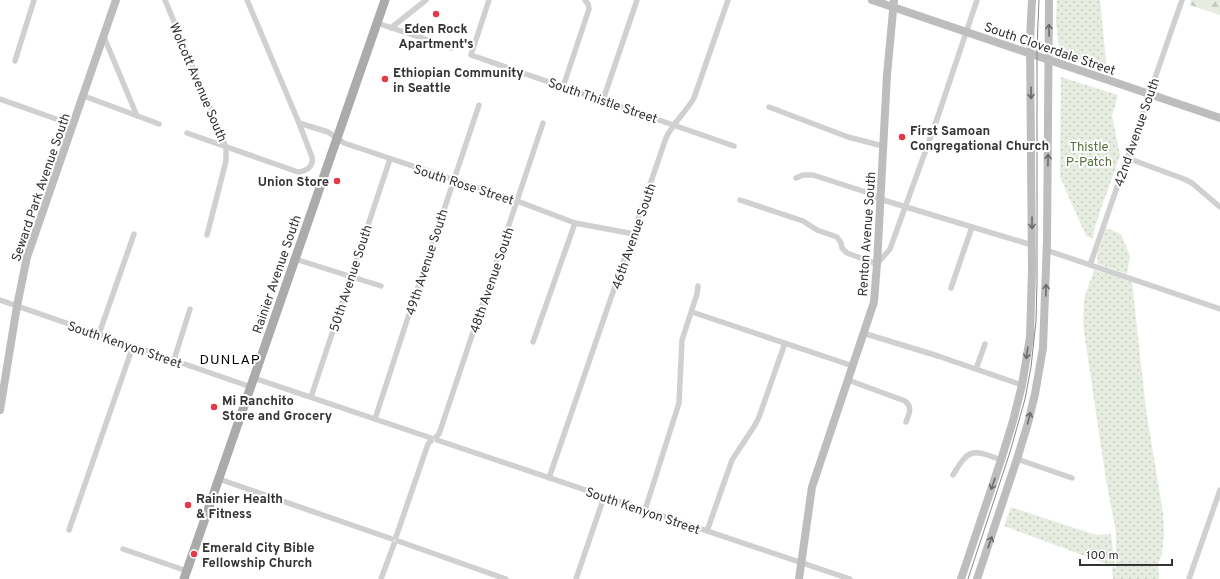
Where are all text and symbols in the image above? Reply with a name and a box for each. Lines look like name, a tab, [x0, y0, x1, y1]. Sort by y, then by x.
marker: Eden Rock Apartment's	[431, 9, 441, 19]
street label: South Cloverdale Street	[982, 20, 1117, 80]
street label: Wolcott Avenue South	[165, 21, 229, 145]
place label: Eden Rock Apartment's	[398, 22, 474, 53]
one-way arrow	[1045, 24, 1053, 37]
place label: Ethiopian Community in Seattle	[393, 66, 524, 97]
marker: Ethiopian Community in Seattle	[380, 74, 390, 84]
street label: South Thistle Street	[546, 76, 659, 128]
street label: 42nd Avenue South	[1112, 76, 1164, 189]
one-way arrow	[1027, 86, 1035, 99]
street label: Seward Park Avenue South	[9, 111, 75, 264]
place label: First Samoan Congregational Church	[910, 124, 1049, 155]
marker: First Samoan Congregational Church	[897, 132, 907, 142]
park label: Thistle P-Patch	[1066, 140, 1112, 171]
one-way arrow	[1044, 154, 1052, 167]
street label: South Rose Street	[411, 162, 516, 210]
street label: Renton Avenue South	[856, 171, 880, 297]
place label: Union Store	[258, 175, 329, 191]
marker: Union Store	[332, 176, 342, 186]
street label: 46th Avenue South	[609, 182, 661, 292]
street label: 49th Avenue South	[403, 207, 453, 318]
street label: Rainier Avenue South	[250, 213, 306, 336]
one-way arrow	[1028, 216, 1036, 229]
street label: 50th Avenue South	[327, 223, 377, 334]
street label: 48th Avenue South	[467, 226, 519, 336]
one-way arrow	[1042, 284, 1049, 297]
street label: South Kenyon Street	[65, 319, 184, 373]
one-way arrow	[1023, 346, 1031, 359]
district label: DUNLAP	[199, 352, 261, 369]
place label: Mi Ranchito Store and Grocery	[222, 394, 333, 425]
marker: Mi Ranchito Store and Grocery	[209, 402, 219, 412]
one-way arrow	[1026, 412, 1033, 425]
one-way arrow	[989, 478, 996, 491]
street label: South Kenyon Street	[583, 485, 702, 539]
place label: Rainier Health & Fitness	[196, 492, 283, 523]
marker: Rainier Health & Fitness	[183, 500, 193, 510]
one-way arrow	[986, 536, 994, 548]
place label: Emerald City Bible Fellowship Church	[202, 541, 314, 572]
scale bar	[1080, 541, 1172, 567]
text: 100 m	[1086, 548, 1119, 564]
marker: Emerald City Bible Fellowship Church	[189, 549, 199, 559]

